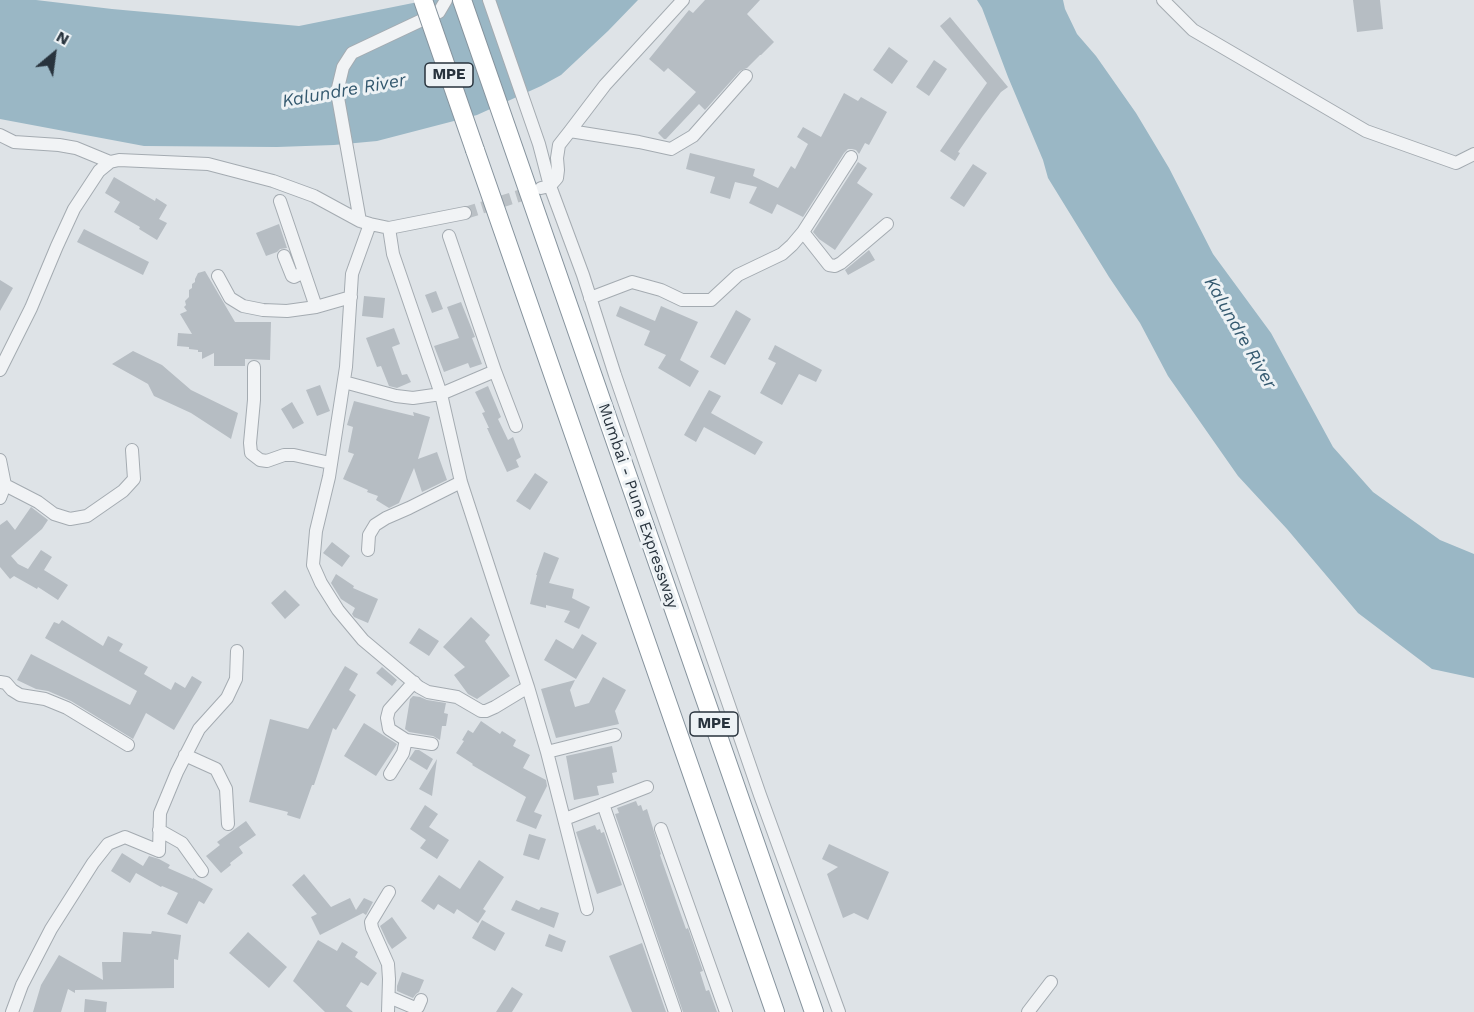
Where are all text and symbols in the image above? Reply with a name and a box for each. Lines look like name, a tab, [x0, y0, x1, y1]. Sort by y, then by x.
north arrow	[24, 24, 84, 84]
text: N	[53, 27, 73, 49]
road number: MPE	[425, 63, 473, 87]
water label: Kalundre River	[280, 69, 408, 113]
water label: Kalundre River	[1199, 273, 1281, 393]
street label: Mumbai - Pune Expressway	[594, 401, 682, 611]
road number: MPE	[690, 712, 738, 736]

